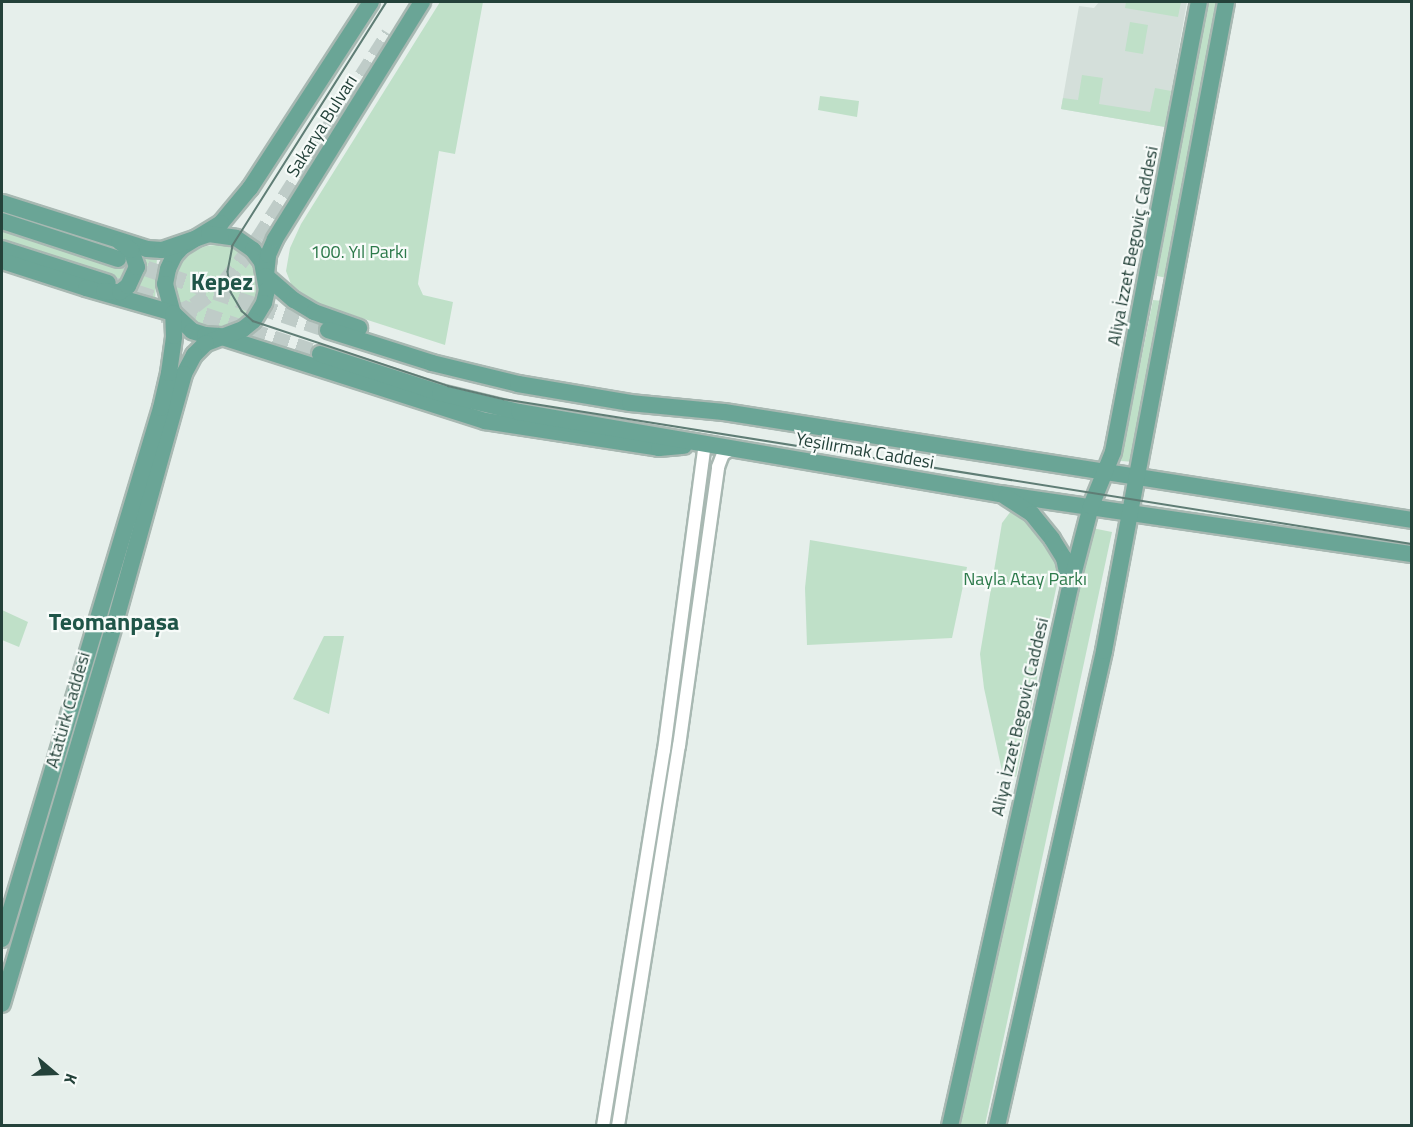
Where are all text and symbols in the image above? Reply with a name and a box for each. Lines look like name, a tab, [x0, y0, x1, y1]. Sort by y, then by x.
street label: Sakarya Bulvarı	[282, 71, 362, 181]
street label: Aliya İzzet Begoviç Caddesi	[1103, 144, 1163, 348]
park label: 100. Yıl Parkı	[310, 241, 408, 263]
district label: Kepez	[191, 268, 253, 296]
street label: Yeşilırmak Caddesi	[794, 428, 936, 474]
park label: Nayla Atay Parkı	[963, 568, 1087, 590]
district label: Teomanpaşa	[49, 608, 179, 636]
street label: Aliya İzzet Begoviç Caddesi	[987, 616, 1053, 818]
street label: Atatürk Caddesi	[41, 649, 95, 771]
north arrow	[24, 1043, 84, 1103]
text: K	[58, 1070, 84, 1087]

